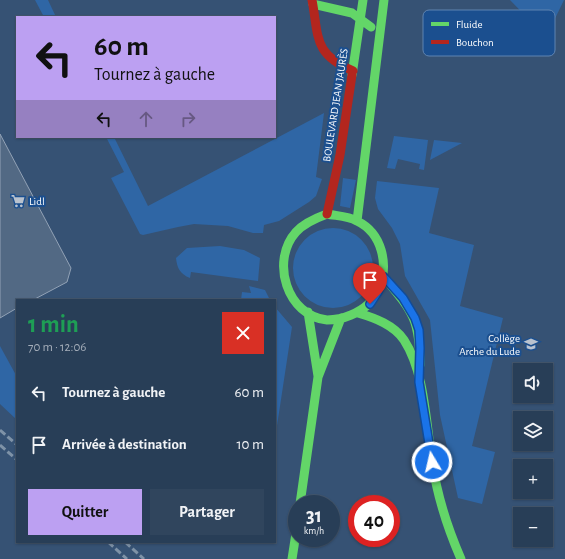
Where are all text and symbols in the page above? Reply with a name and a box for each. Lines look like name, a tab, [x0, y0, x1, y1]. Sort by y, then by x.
legend	[423, 10, 555, 56]
text: Fluide	[456, 19, 483, 30]
icon: left	[28, 32, 80, 84]
text: 60 m	[94, 33, 149, 61]
text: Bouchon	[456, 37, 494, 48]
street label: BOULEVARD JEAN JAURÈS	[320, 48, 350, 162]
text: Tournez à gauche	[94, 66, 215, 84]
icon: left	[93, 108, 115, 130]
icon: ahead	[135, 108, 157, 130]
icon: right	[177, 108, 199, 130]
supermarket icon: Lidl	[10, 193, 26, 209]
place label: Lidl	[29, 196, 45, 207]
pin	[353, 263, 387, 304]
icon: arrive	[359, 269, 381, 291]
button: close	[222, 312, 264, 354]
text: 1 min	[28, 313, 79, 337]
place label: Collège Arche du Lude	[459, 333, 520, 357]
school or university icon: Collège Arche du Lude	[523, 336, 539, 352]
text: 70 m · 12:06	[28, 341, 86, 354]
map controls	[513, 363, 553, 547]
button: sound	[513, 363, 553, 403]
icon: left	[28, 382, 50, 404]
text: Tournez à gauche	[62, 385, 165, 400]
text: 60 m	[235, 385, 264, 400]
button: layers	[513, 411, 553, 451]
icon: arrive	[28, 434, 50, 456]
text: Arrivée à destination	[62, 437, 187, 452]
text: 10 m	[236, 437, 264, 452]
position arrow	[411, 441, 453, 483]
button: +	[513, 459, 553, 499]
button: Quitter	[28, 489, 142, 535]
button: Partager	[150, 489, 264, 535]
speed limit sign: 40	[348, 495, 400, 547]
text: 31	[306, 506, 322, 526]
button: −	[513, 507, 553, 547]
text: km/h	[304, 526, 324, 536]

